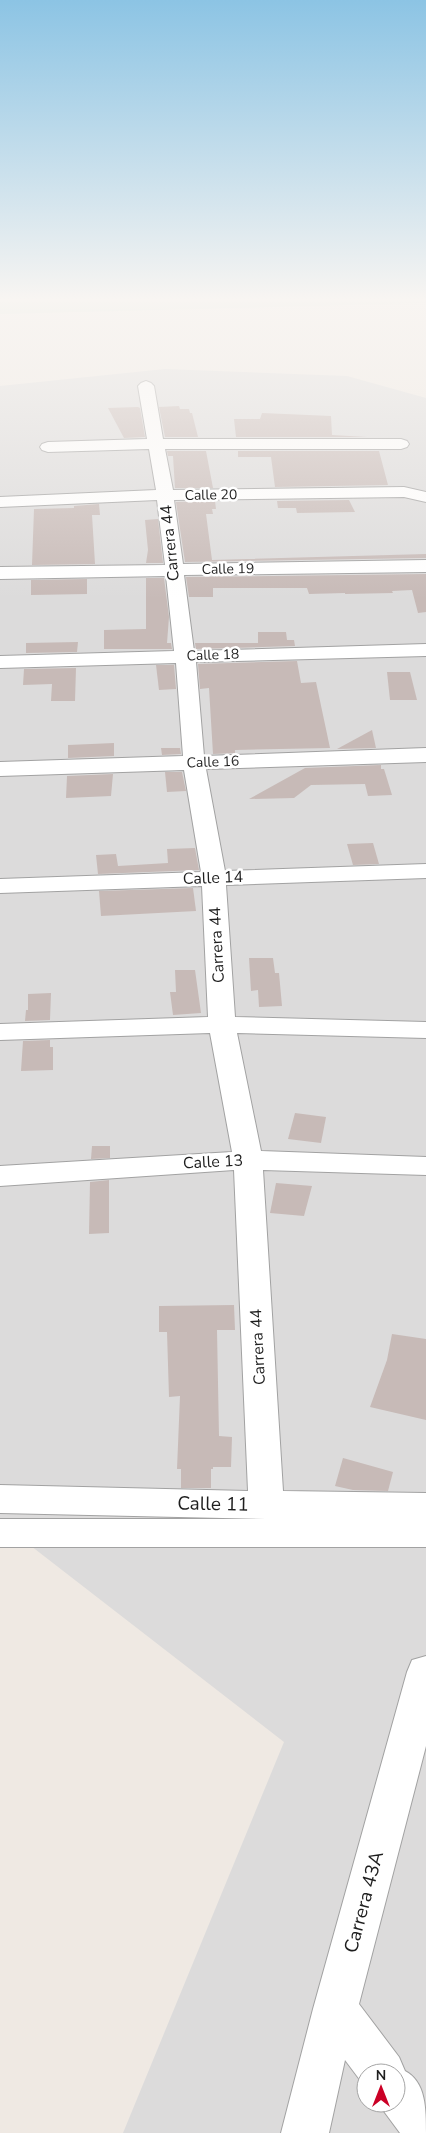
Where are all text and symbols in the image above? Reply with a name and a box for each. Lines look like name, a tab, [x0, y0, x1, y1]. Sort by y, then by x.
street label: Calle 20	[184, 485, 238, 505]
street label: Carrera 44	[155, 504, 185, 582]
street label: Calle 19	[201, 559, 255, 579]
street label: Calle 18	[186, 645, 240, 665]
street label: Calle 16	[186, 752, 240, 772]
street label: Calle 14	[183, 866, 244, 890]
street label: Carrera 44	[204, 906, 230, 984]
street label: Calle 13	[182, 1149, 244, 1175]
street label: Carrera 44	[245, 1308, 271, 1386]
street label: Calle 11	[177, 1490, 249, 1518]
street label: Carrera 43A	[338, 1848, 390, 1956]
north arrow	[356, 2063, 406, 2113]
text: N	[376, 2066, 386, 2085]

